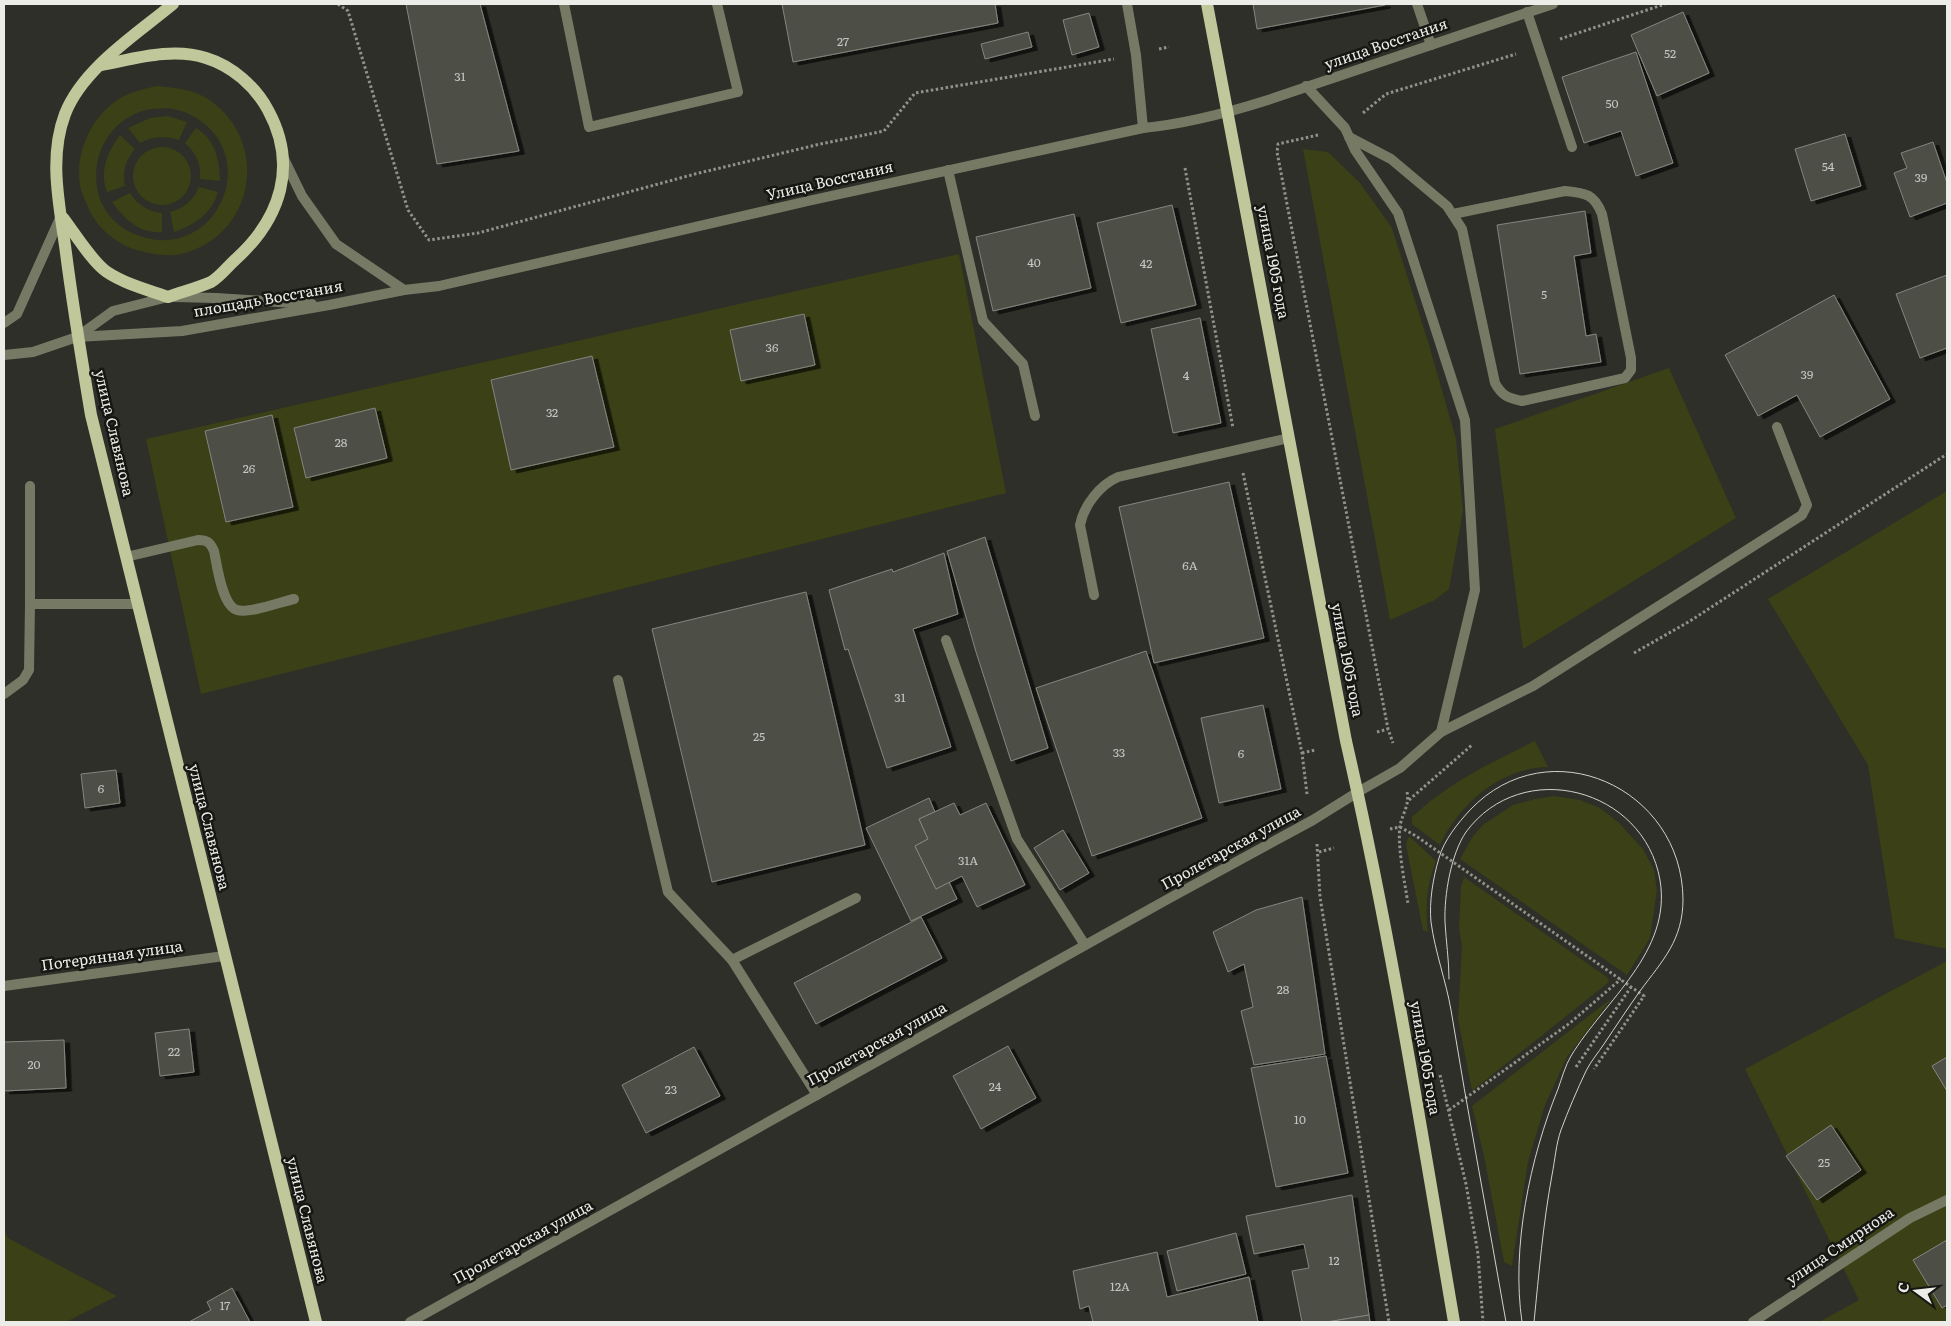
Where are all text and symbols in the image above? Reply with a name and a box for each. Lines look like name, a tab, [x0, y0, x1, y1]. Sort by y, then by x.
street label: улица Восстания	[1321, 11, 1450, 74]
house number: 27	[837, 32, 849, 50]
house number: 52	[1664, 44, 1676, 62]
house number: 31	[454, 67, 466, 85]
house number: 50	[1605, 94, 1619, 112]
street label: Улица Восстания	[764, 154, 895, 205]
house number: 54	[1822, 157, 1835, 175]
house number: 39	[1915, 168, 1927, 186]
street label: улица 1905 года	[1252, 203, 1297, 321]
house number: 40	[1027, 253, 1041, 271]
house number: 42	[1140, 254, 1152, 272]
street label: площадь Восстания	[191, 273, 344, 322]
house number: 5	[1541, 285, 1547, 303]
house number: 36	[766, 338, 779, 356]
house number: 39	[1801, 365, 1813, 383]
house number: 4	[1183, 366, 1190, 384]
street label: улица Славянова	[90, 367, 141, 499]
house number: 32	[546, 403, 558, 421]
house number: 28	[335, 433, 348, 451]
house number: 26	[243, 459, 256, 477]
house number: 6А	[1182, 556, 1198, 574]
street label: улица 1905 года	[1326, 601, 1371, 719]
house number: 31	[894, 688, 906, 706]
house number: 25	[753, 727, 765, 745]
house number: 33	[1113, 743, 1125, 761]
house number: 6	[1238, 744, 1245, 762]
street label: улица Славянова	[184, 761, 237, 893]
house number: 6	[98, 779, 105, 797]
street label: Пролетарская улица	[1156, 798, 1305, 895]
house number: 31А	[958, 851, 978, 869]
street label: Потерянная улица	[40, 933, 185, 976]
house number: 28	[1277, 980, 1290, 998]
street label: Пролетарская улица	[802, 994, 951, 1091]
street label: улица 1905 года	[1405, 999, 1448, 1117]
house number: 22	[168, 1042, 180, 1060]
house number: 20	[27, 1055, 41, 1073]
house number: 24	[989, 1077, 1002, 1095]
house number: 23	[665, 1080, 677, 1098]
house number: 10	[1294, 1110, 1306, 1128]
house number: 25	[1818, 1153, 1830, 1171]
street label: улица Славянова	[282, 1154, 335, 1286]
street label: Пролетарская улица	[448, 1192, 597, 1289]
street label: улица Смирнова	[1781, 1200, 1899, 1289]
house number: 12	[1329, 1251, 1339, 1269]
north arrow	[1891, 1266, 1941, 1316]
house number: 12А	[1110, 1277, 1130, 1295]
text: С	[1892, 1280, 1913, 1295]
house number: 17	[220, 1296, 230, 1314]

